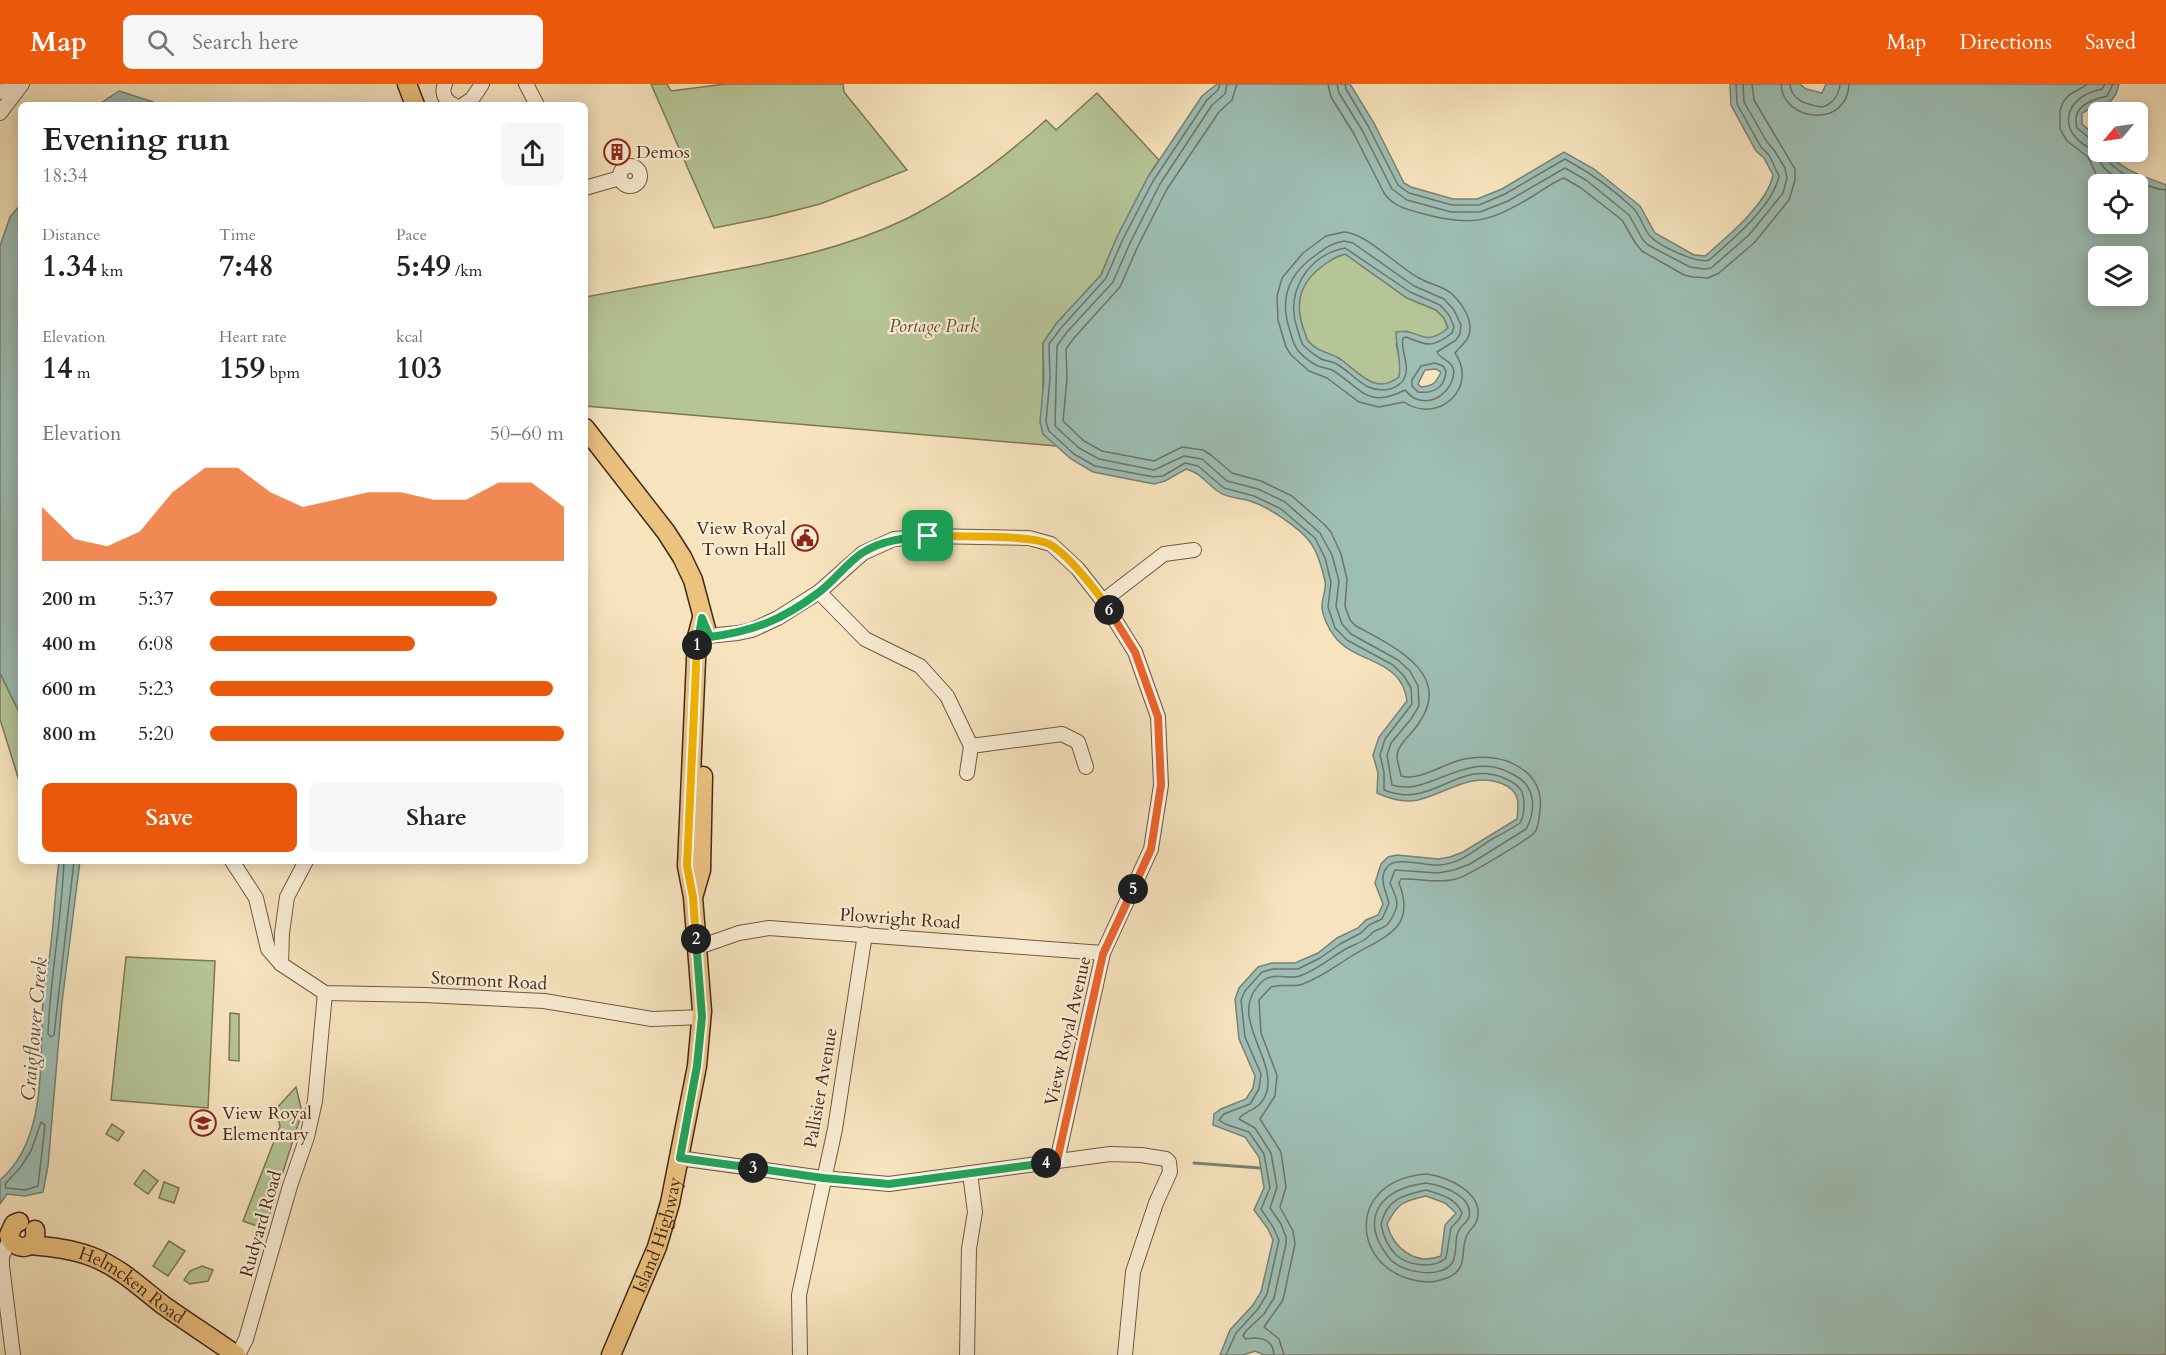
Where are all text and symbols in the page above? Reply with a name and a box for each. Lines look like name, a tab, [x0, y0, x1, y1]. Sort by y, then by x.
search box	[123, 15, 543, 69]
text: Map	[30, 23, 87, 61]
icon: search	[144, 26, 177, 59]
text: Search here	[192, 27, 299, 57]
text: Map	[1886, 28, 1926, 57]
text: Directions	[1959, 28, 2052, 57]
text: Saved	[2085, 28, 2136, 57]
north arrow	[2088, 102, 2148, 162]
map controls	[2088, 102, 2148, 306]
text: Evening run	[42, 117, 230, 162]
button: share	[501, 122, 564, 185]
building icon: Demos	[602, 137, 632, 167]
place label: Demos	[636, 140, 690, 165]
text: 18:34	[42, 162, 88, 189]
button: locate	[2088, 174, 2148, 234]
text: Distance	[42, 224, 100, 246]
text: Time	[219, 224, 256, 246]
text: Pace	[396, 224, 427, 246]
text: 1.34	[42, 246, 97, 287]
text: 7:48	[219, 246, 274, 287]
text: 5:49	[396, 246, 451, 287]
button: layers	[2088, 246, 2148, 306]
text: km	[97, 260, 123, 282]
text: /km	[451, 260, 482, 282]
park label: Portage Park	[889, 314, 979, 339]
text: Elevation	[42, 326, 106, 348]
text: Heart rate	[219, 326, 287, 348]
text: kcal	[396, 326, 423, 348]
text: 14	[42, 348, 73, 389]
text: 159	[219, 348, 265, 389]
text: 103	[396, 348, 442, 389]
text: m	[73, 362, 91, 384]
text: bpm	[265, 362, 300, 384]
text: Elevation	[42, 420, 121, 447]
text: 50–60 m	[490, 420, 564, 447]
pin	[902, 510, 953, 561]
place label: View Royal Town Hall	[696, 516, 786, 562]
icon: arrive	[911, 519, 944, 552]
public building icon: View Royal Town Hall	[790, 523, 820, 553]
text: 200 m	[42, 585, 97, 612]
text: 5:37	[138, 585, 174, 612]
pin: 6	[1094, 595, 1124, 625]
text: 6	[1105, 599, 1113, 621]
text: 400 m	[42, 630, 97, 657]
text: 6:08	[138, 630, 174, 657]
pin: 1	[682, 630, 712, 660]
text: 1	[693, 634, 701, 656]
text: 600 m	[42, 675, 97, 702]
text: 5:23	[138, 675, 174, 702]
text: 800 m	[42, 720, 97, 747]
text: 5:20	[138, 720, 174, 747]
button: Save	[42, 783, 297, 852]
button: Share	[309, 783, 564, 852]
pin: 5	[1118, 874, 1148, 904]
text: 5	[1129, 878, 1137, 900]
street label: Plowright Road	[839, 902, 962, 936]
pin: 2	[681, 924, 711, 954]
text: 2	[692, 928, 700, 950]
street label: View Royal Avenue	[1039, 954, 1097, 1108]
water label: Craigflower Creek	[14, 956, 54, 1102]
street label: Stormont Road	[430, 965, 548, 997]
street label: Pallisier Avenue	[798, 1026, 844, 1150]
place label: View Royal Elementary	[222, 1101, 312, 1147]
school or university icon: View Royal Elementary	[188, 1108, 218, 1138]
pin: 4	[1031, 1148, 1061, 1178]
text: 4	[1042, 1152, 1050, 1174]
pin: 3	[738, 1153, 768, 1183]
text: 3	[749, 1157, 757, 1179]
street label: Rudyard Road	[234, 1167, 288, 1280]
street label: Island Highway	[626, 1174, 687, 1297]
street label: Helmcken Road	[76, 1241, 190, 1329]

